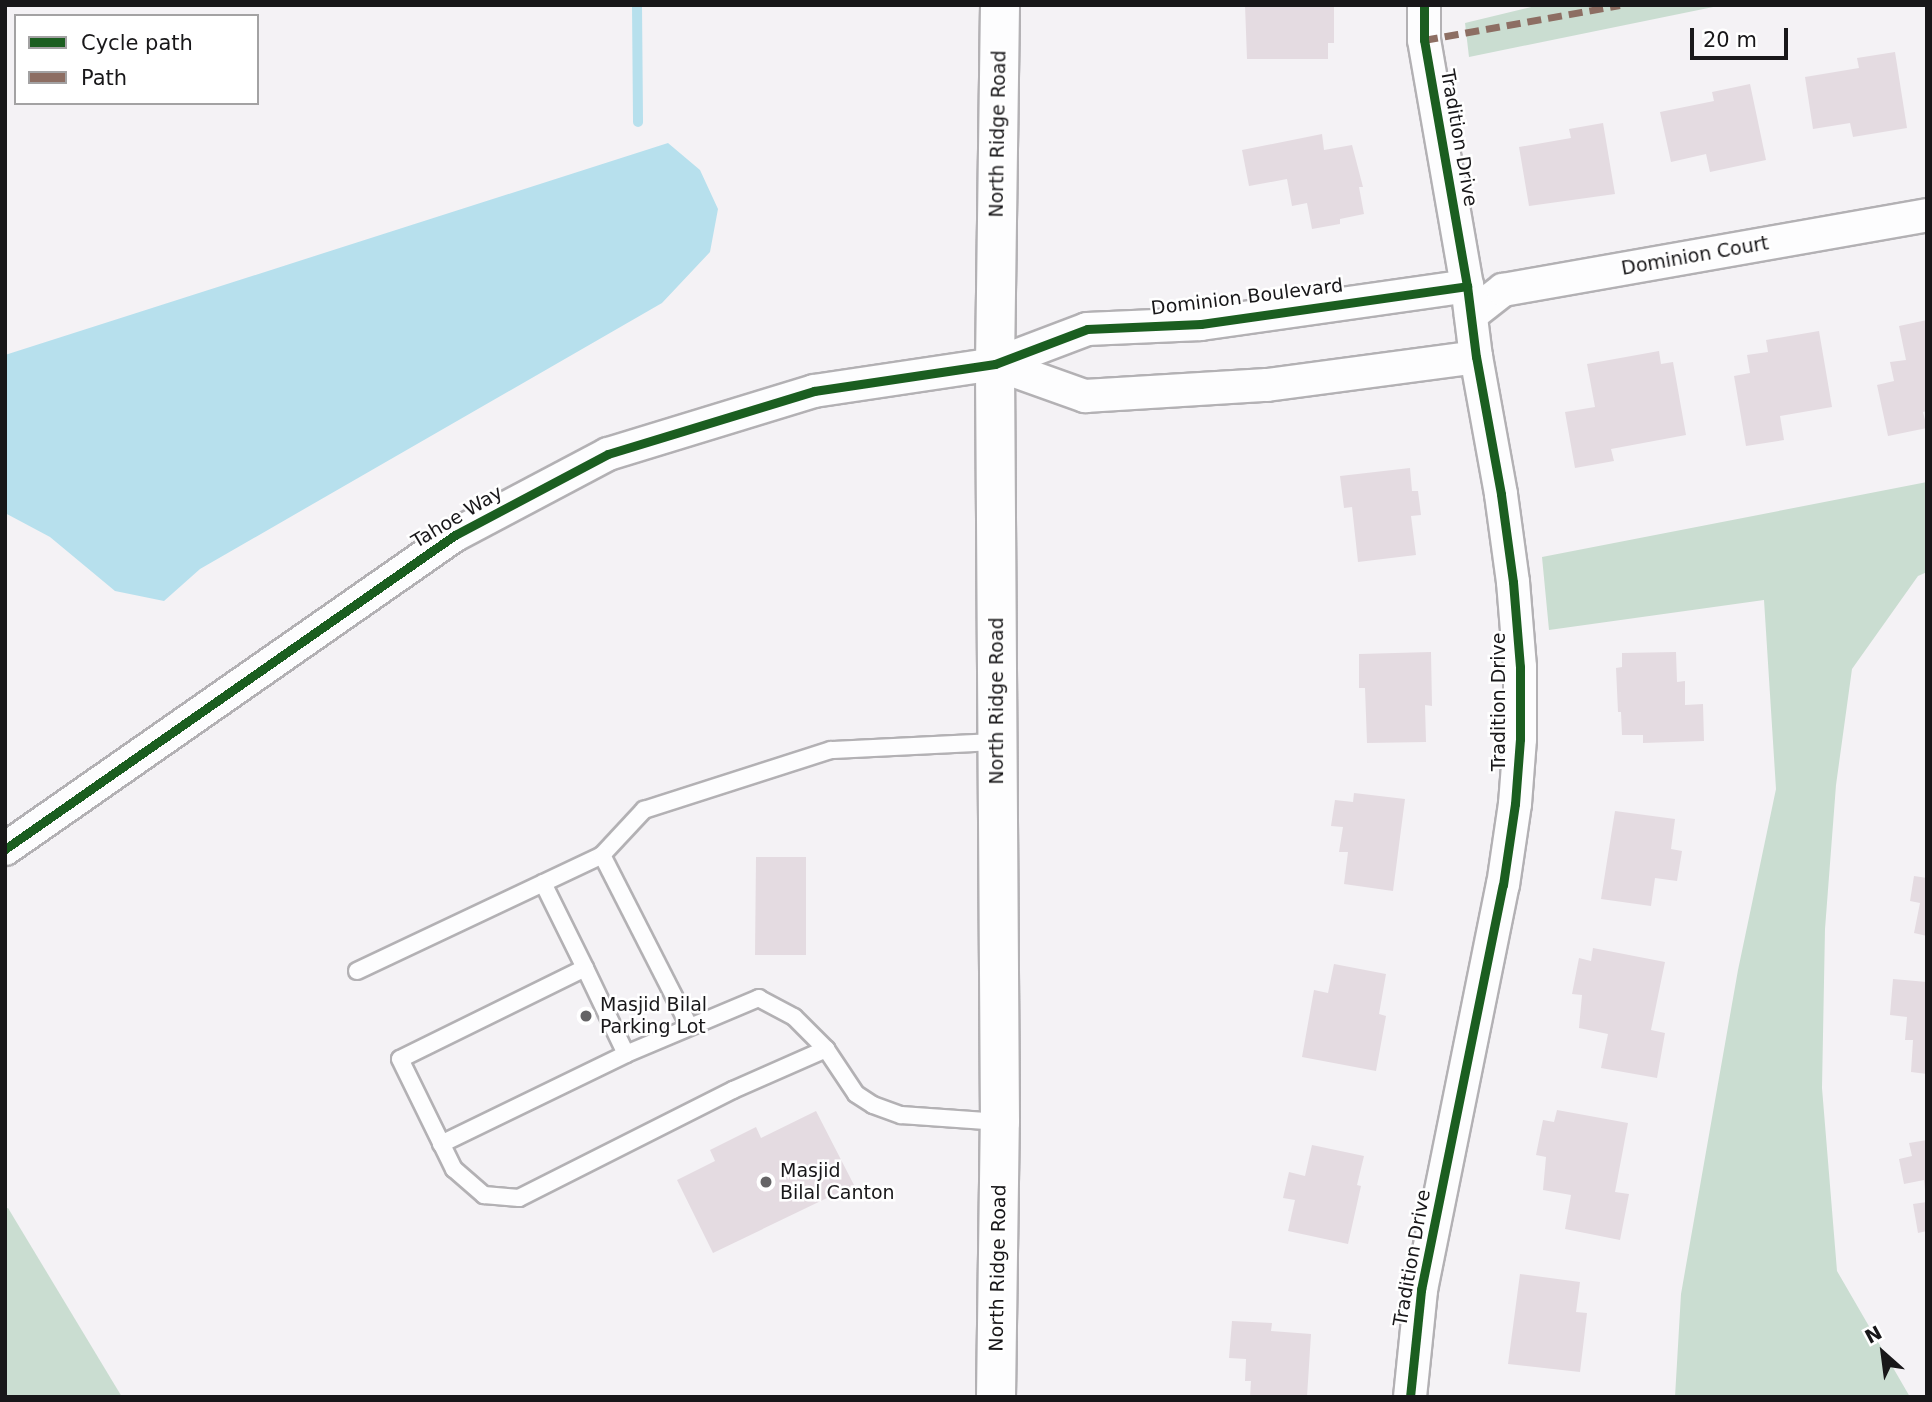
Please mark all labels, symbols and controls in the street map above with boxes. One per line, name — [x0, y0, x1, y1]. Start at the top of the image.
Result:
legend — [14, 14, 259, 105]
scale bar — [1694, 14, 1792, 58]
text: 20 m — [1703, 28, 1757, 52]
text: Cycle path — [81, 31, 193, 55]
street label: North Ridge Road — [985, 50, 1011, 218]
text: Path — [81, 66, 127, 90]
street label: Tradition Drive — [1436, 68, 1482, 208]
street label: Dominion Court — [1620, 232, 1770, 280]
street label: Dominion Boulevard — [1150, 274, 1344, 320]
street label: Tahoe Way — [407, 481, 507, 553]
street label: North Ridge Road — [986, 617, 1008, 785]
street label: Tradition Drive — [1488, 633, 1510, 771]
place label: Masjid Bilal Parking Lot — [600, 994, 707, 1038]
marker: Masjid Bilal Parking Lot — [578, 1008, 594, 1024]
place label: Masjid Bilal Canton — [780, 1160, 895, 1204]
marker: Masjid Bilal Canton — [758, 1174, 774, 1190]
street label: North Ridge Road — [985, 1184, 1011, 1352]
street label: Tradition Drive — [1389, 1188, 1435, 1328]
north arrow — [1848, 1318, 1918, 1388]
text: N — [1861, 1321, 1885, 1348]

